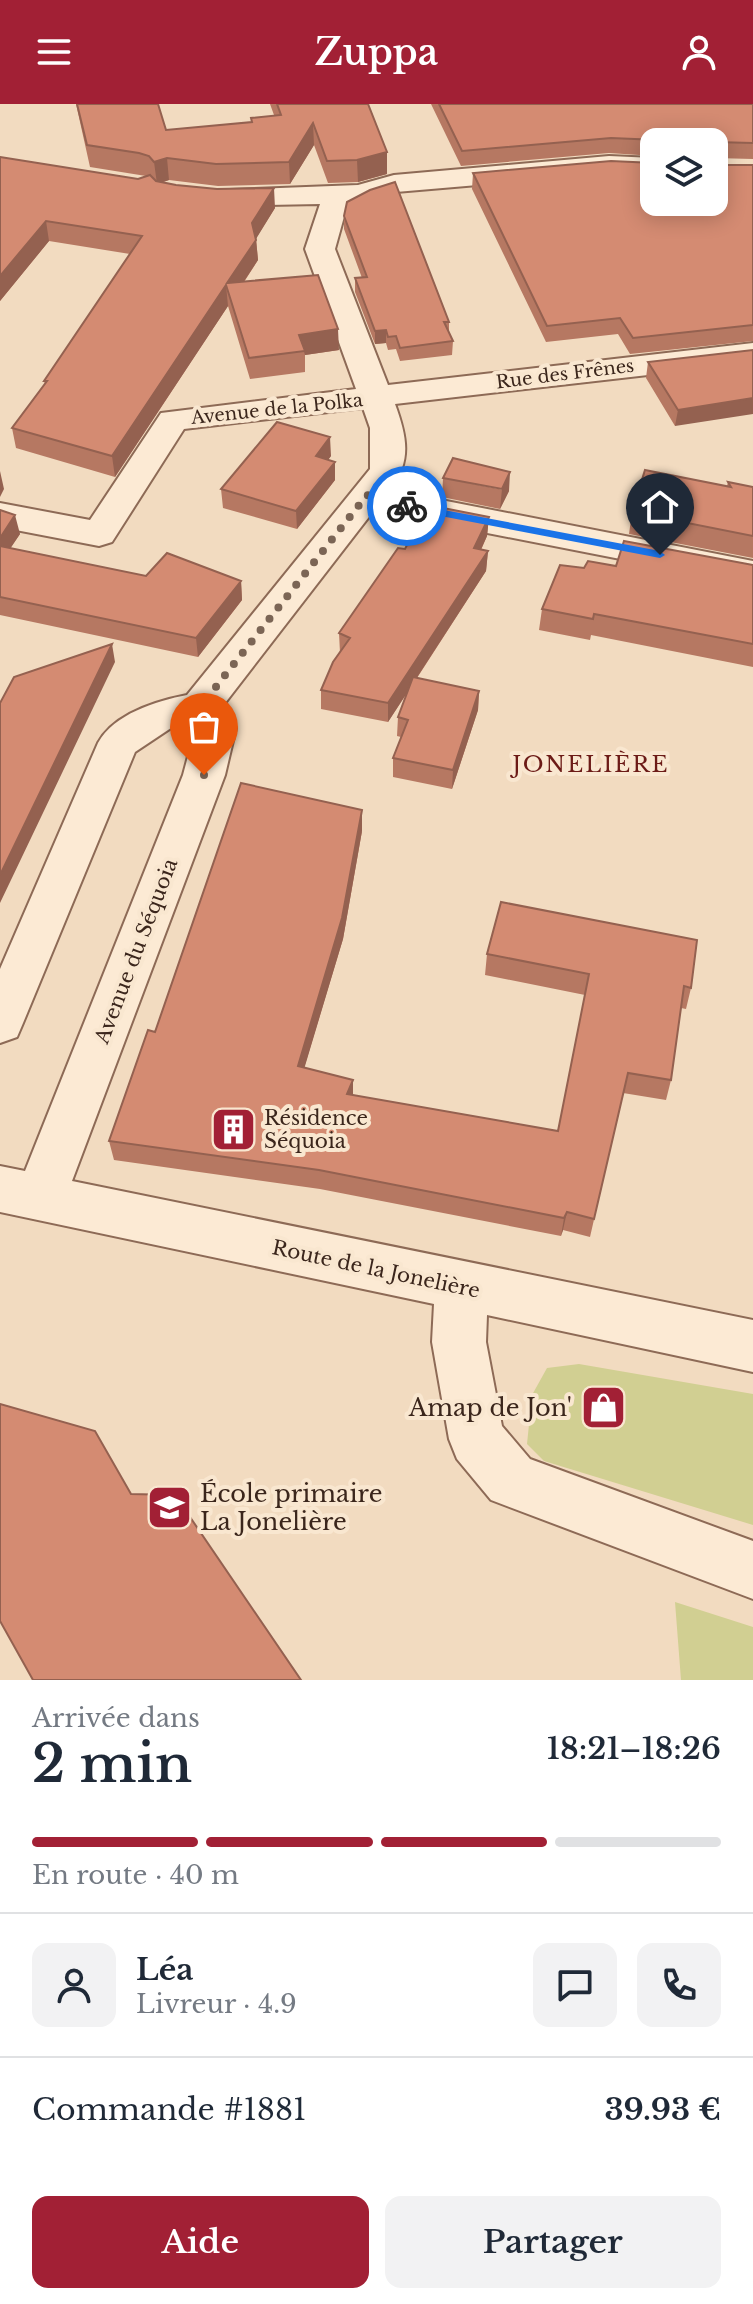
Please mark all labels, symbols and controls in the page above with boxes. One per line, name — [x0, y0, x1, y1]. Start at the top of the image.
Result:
icon: menu — [32, 30, 76, 74]
text: Zuppa — [315, 30, 438, 75]
icon: person — [677, 30, 721, 74]
map controls — [640, 128, 728, 216]
button: layers — [640, 128, 728, 216]
street label: Rue des Frênes — [495, 355, 635, 393]
street label: Avenue de la Polka — [189, 389, 364, 429]
courier — [367, 466, 447, 546]
pin — [626, 473, 694, 555]
icon: bike — [385, 484, 429, 528]
icon: home — [638, 485, 682, 529]
pin — [170, 693, 238, 775]
icon: bag — [182, 705, 226, 749]
district label: JONELIÈRE — [509, 750, 670, 778]
street label: Avenue du Séquoia — [89, 854, 183, 1048]
building icon: Résidence Séquoia — [209, 1106, 257, 1154]
place label: Résidence Séquoia — [264, 1106, 368, 1153]
street label: Route de la Jonelière — [270, 1235, 482, 1303]
shop icon: Amap de Jon' — [579, 1384, 627, 1432]
place label: Amap de Jon' — [408, 1393, 572, 1422]
place label: École primaire La Jonelière — [200, 1479, 383, 1536]
school or university icon: École primaire La Jonelière — [145, 1484, 193, 1532]
text: Arrivée dans — [32, 1702, 200, 1734]
text: 18:21–18:26 — [547, 1730, 721, 1767]
text: 2 min — [32, 1732, 192, 1796]
text: En route · 40 m — [32, 1859, 239, 1891]
button: person — [32, 1943, 116, 2027]
button: chat — [533, 1943, 617, 2027]
button: phone — [637, 1943, 721, 2027]
text: Léa — [136, 1951, 193, 1988]
text: Livreur · 4.9 — [136, 1988, 297, 2020]
text: Commande #1881 — [32, 2091, 307, 2128]
text: 39.93 € — [604, 2091, 721, 2128]
button: Aide — [32, 2196, 369, 2288]
button: Partager — [385, 2196, 721, 2288]

